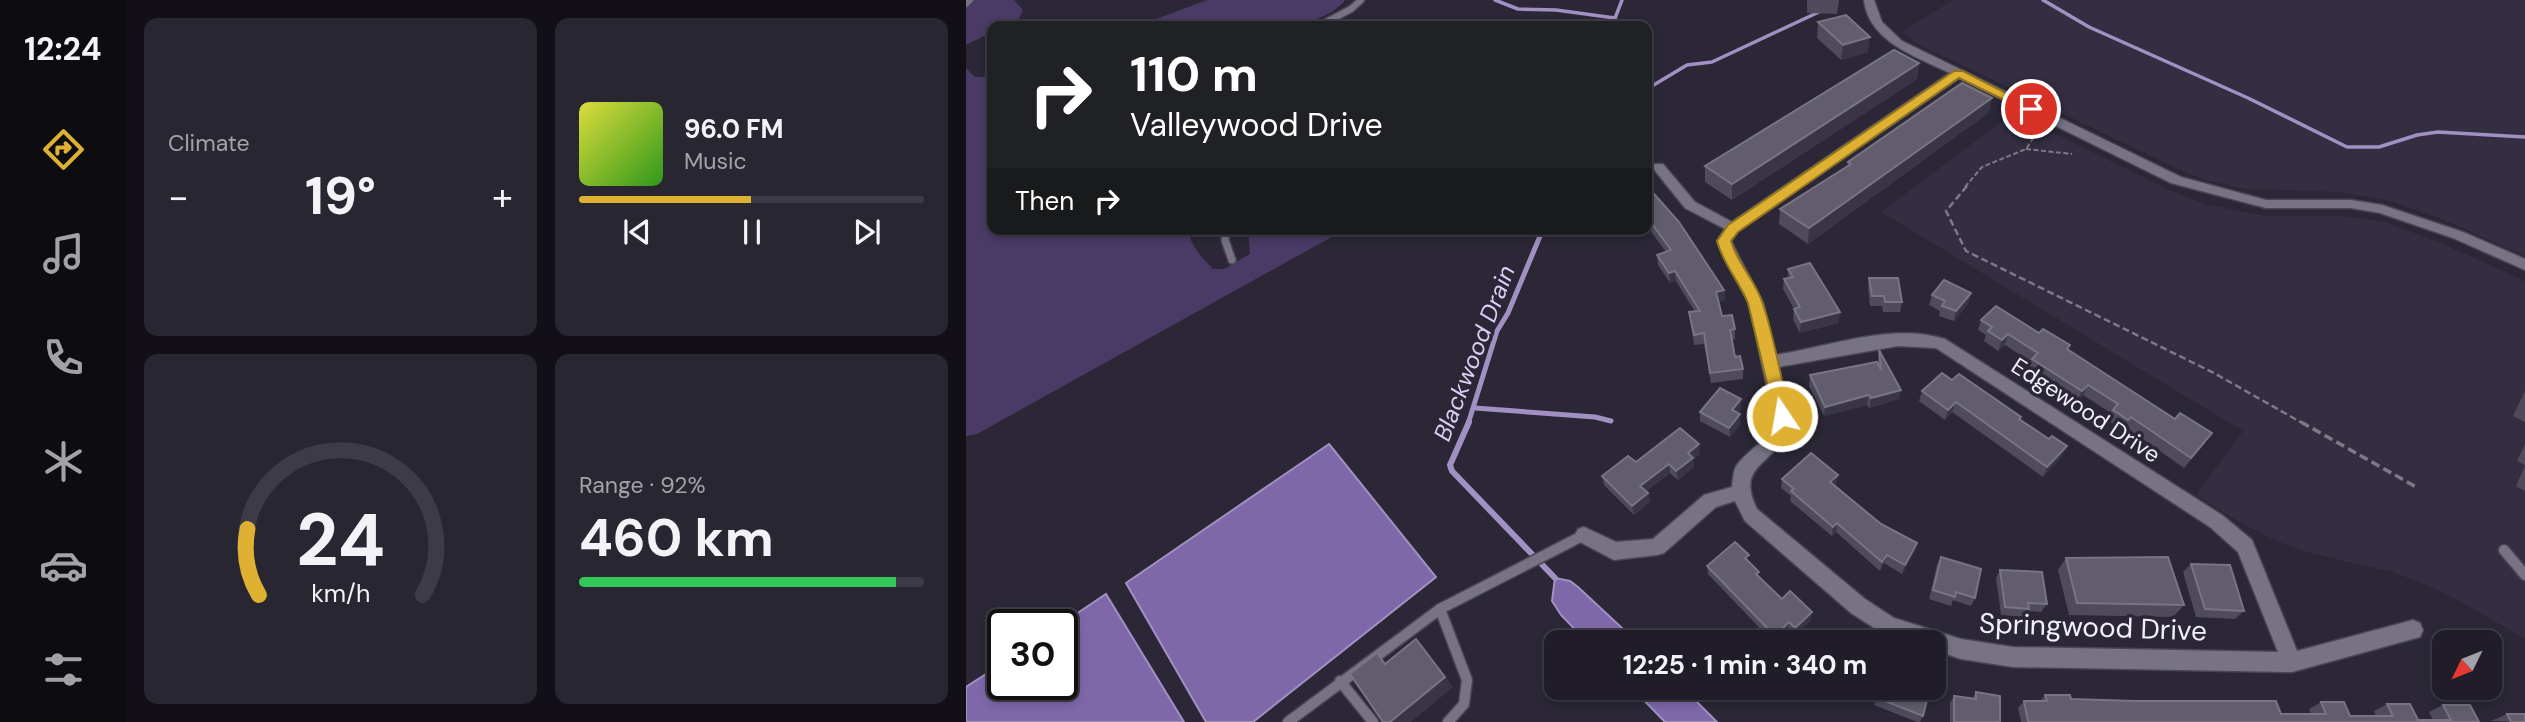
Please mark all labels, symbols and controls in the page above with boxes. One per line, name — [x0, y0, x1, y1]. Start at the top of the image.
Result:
text: 12:24 — [24, 28, 102, 70]
text: 110 m — [1130, 42, 1258, 106]
icon: right — [1015, 49, 1106, 140]
pin — [2001, 79, 2061, 139]
icon: arrive — [2012, 90, 2050, 128]
text: Valleywood Drive — [1130, 104, 1383, 146]
text: 96.0 FM — [684, 112, 784, 146]
icon: directions — [39, 125, 88, 174]
text: Climate — [168, 128, 250, 158]
text: Music — [684, 146, 747, 176]
text: 19° — [305, 162, 376, 230]
text: − — [168, 172, 189, 222]
text: + — [492, 172, 513, 222]
icon: right — [1088, 182, 1126, 220]
text: Then — [1015, 184, 1074, 218]
icon: previous — [618, 213, 656, 251]
icon: pause — [733, 213, 771, 251]
icon: next — [848, 213, 886, 251]
icon: music — [39, 229, 88, 278]
water label: Blackwood Drain — [1426, 261, 1522, 445]
icon: phone — [39, 333, 88, 382]
street label: Edgewood Drive — [2006, 351, 2166, 469]
position arrow — [1745, 379, 1819, 453]
icon: climate — [39, 437, 88, 486]
text: Range · 92% — [579, 470, 706, 500]
text: 24 — [296, 493, 385, 588]
text: 460 km — [579, 504, 774, 572]
icon: car — [39, 541, 88, 590]
text: km/h — [311, 577, 370, 610]
street label: Springwood Drive — [1978, 605, 2208, 649]
speed limit sign: 30 — [987, 609, 1078, 700]
north arrow — [2432, 630, 2502, 700]
map controls — [2432, 630, 2502, 700]
icon: filters — [39, 645, 88, 694]
text: 12:25 · 1 min · 340 m — [1623, 648, 1867, 682]

